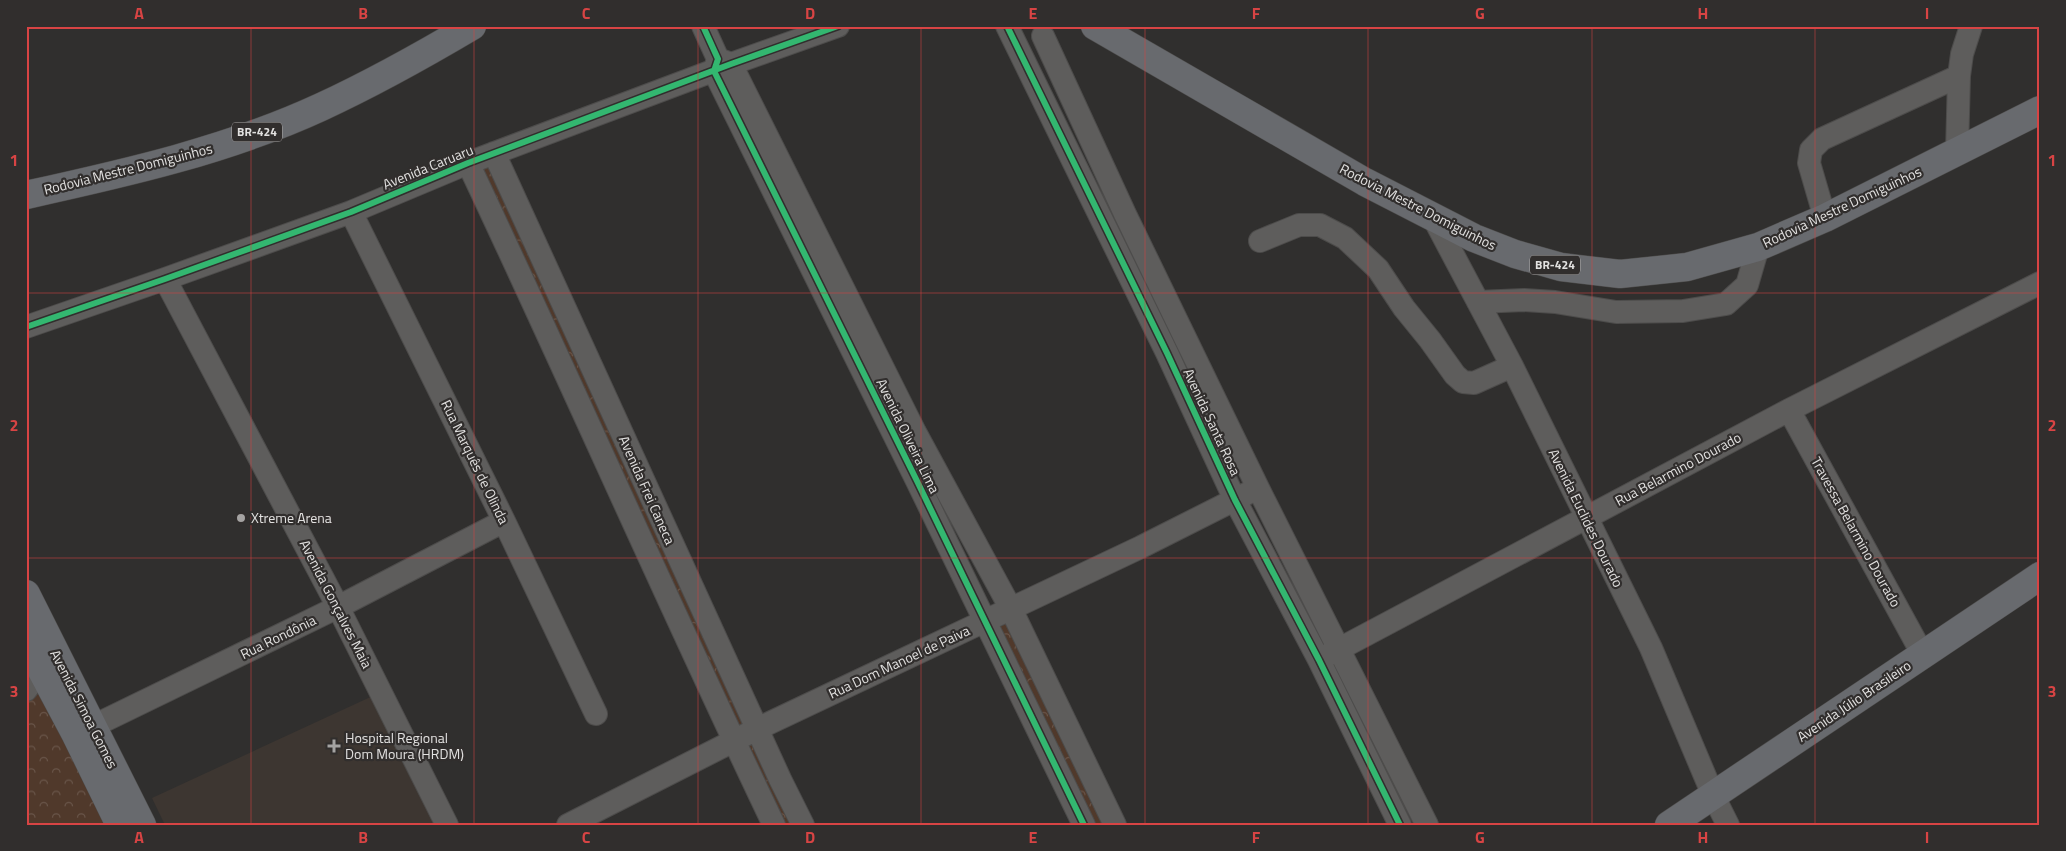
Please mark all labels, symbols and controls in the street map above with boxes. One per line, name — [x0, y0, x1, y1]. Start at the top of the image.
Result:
text: A — [134, 1, 144, 25]
text: B — [358, 1, 368, 25]
text: C — [582, 1, 591, 25]
text: D — [805, 1, 815, 25]
text: E — [1029, 1, 1038, 25]
text: F — [1252, 1, 1261, 25]
text: G — [1475, 1, 1485, 25]
text: H — [1698, 1, 1708, 25]
text: I — [1925, 1, 1929, 25]
road number: BR-424 — [232, 122, 282, 142]
street label: Rodovia Mestre Domiguinhos — [41, 137, 215, 200]
street label: Avenida Caruaru — [379, 139, 476, 194]
text: 1 — [10, 148, 18, 172]
text: 1 — [2048, 148, 2056, 172]
street label: Rodovia Mestre Domiguinhos — [1336, 158, 1500, 255]
street label: Rodovia Mestre Domiguinhos — [1759, 160, 1925, 253]
road number: BR-424 — [1530, 256, 1580, 274]
street label: Avenida Santa Rosa — [1178, 365, 1247, 479]
street label: Avenida Oliveira Lima — [871, 375, 945, 497]
street label: Rua Marquês de Olinda — [436, 396, 515, 528]
text: 2 — [10, 413, 18, 437]
text: 2 — [2048, 413, 2056, 437]
street label: Rua Belarmino Dourado — [1611, 426, 1745, 511]
street label: Avenida Frei Caneca — [614, 432, 681, 548]
street label: Avenida Euclides Dourado — [1544, 445, 1629, 591]
street label: Travessa Belarmino Dourado — [1806, 453, 1907, 611]
place label: Xtreme Arena — [251, 507, 332, 528]
marker: Xtreme Arena — [235, 512, 247, 524]
street label: Avenida Gonçalves Maia — [295, 536, 378, 672]
street label: Rua Rondônia — [236, 609, 319, 664]
street label: Rua Dom Manoel de Paiva — [825, 620, 973, 704]
street label: Avenida Simoa Gomes — [45, 646, 124, 772]
street label: Avenida Júlio Brasileiro — [1792, 655, 1915, 747]
text: 3 — [10, 679, 18, 703]
text: 3 — [2048, 679, 2056, 703]
place label: Hospital Regional Dom Moura (HRDM) — [345, 727, 464, 764]
marker: Hospital Regional Dom Moura (HRDM) — [327, 739, 341, 753]
text: A — [134, 825, 144, 849]
text: B — [358, 825, 368, 849]
text: C — [582, 825, 591, 849]
text: D — [805, 825, 815, 849]
text: E — [1029, 825, 1038, 849]
text: F — [1252, 825, 1261, 849]
text: G — [1475, 825, 1485, 849]
text: H — [1698, 825, 1708, 849]
text: I — [1925, 825, 1929, 849]

